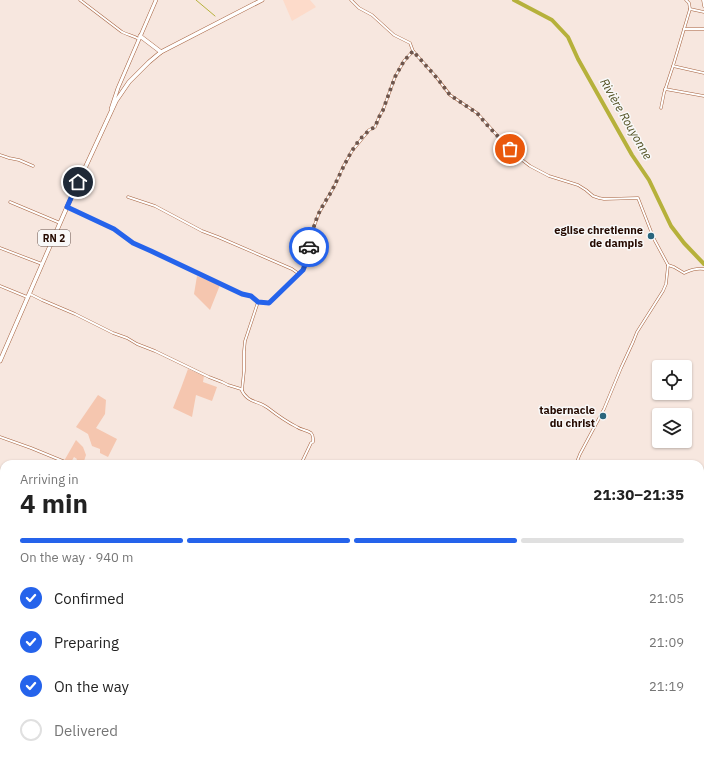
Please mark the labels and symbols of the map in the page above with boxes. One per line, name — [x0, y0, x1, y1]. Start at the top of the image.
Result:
water label: Rivière Rouyonne — [597, 75, 656, 162]
pin — [493, 132, 527, 166]
pin — [61, 165, 95, 199]
place label: eglise chretienne de dampis — [554, 223, 643, 250]
courier — [289, 227, 329, 267]
road number: RN 2 — [38, 230, 70, 246]
marker: eglise chretienne de dampis — [646, 231, 656, 241]
place label: tabernacle du christ — [539, 403, 595, 430]
marker: tabernacle du christ — [598, 411, 608, 421]

